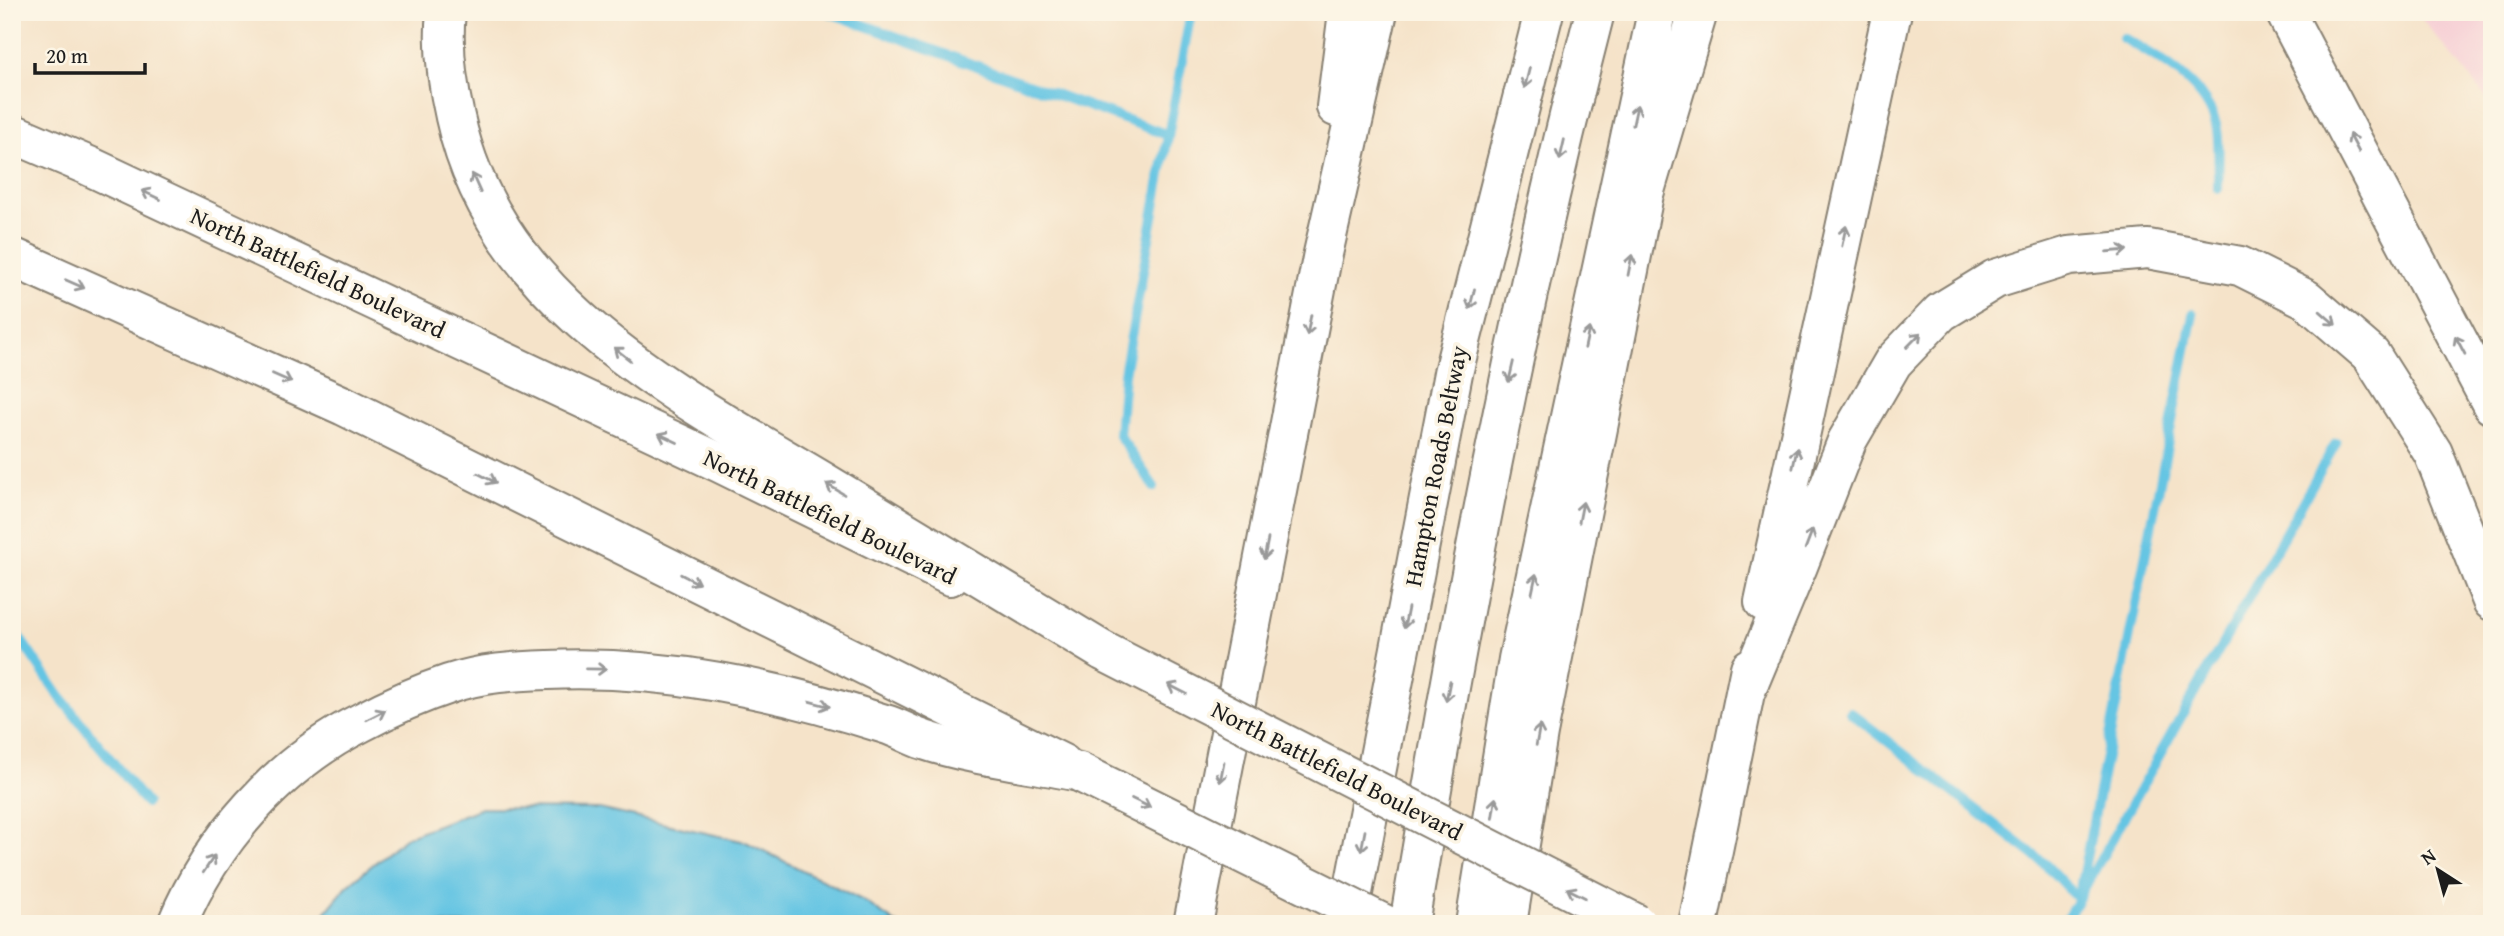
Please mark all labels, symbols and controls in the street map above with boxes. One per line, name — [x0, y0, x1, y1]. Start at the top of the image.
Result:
scale bar — [35, 32, 145, 76]
text: 20 m — [46, 40, 88, 71]
one-way arrow — [1520, 67, 1533, 89]
one-way arrow — [1628, 104, 1642, 127]
one-way arrow — [2347, 134, 2361, 154]
one-way arrow — [1554, 138, 1568, 161]
one-way arrow — [469, 173, 482, 194]
one-way arrow — [141, 188, 162, 201]
street label: North Battlefield Boulevard — [185, 198, 452, 347]
one-way arrow — [1837, 225, 1851, 248]
one-way arrow — [2105, 244, 2127, 257]
one-way arrow — [1624, 254, 1637, 277]
one-way arrow — [64, 278, 85, 292]
one-way arrow — [1465, 287, 1478, 310]
one-way arrow — [2318, 310, 2336, 326]
one-way arrow — [1302, 314, 1315, 336]
one-way arrow — [1581, 327, 1594, 350]
one-way arrow — [1906, 332, 1923, 349]
one-way arrow — [2453, 335, 2466, 356]
street label: Hampton Roads Beltway — [1395, 343, 1476, 589]
one-way arrow — [614, 346, 632, 361]
one-way arrow — [1504, 360, 1517, 383]
one-way arrow — [271, 372, 292, 385]
one-way arrow — [657, 431, 679, 444]
street label: North Battlefield Boulevard — [698, 440, 963, 593]
one-way arrow — [1789, 447, 1803, 470]
one-way arrow — [476, 471, 497, 485]
one-way arrow — [825, 482, 845, 496]
one-way arrow — [1575, 501, 1589, 524]
one-way arrow — [1803, 529, 1816, 551]
one-way arrow — [1258, 537, 1272, 560]
one-way arrow — [679, 573, 700, 587]
one-way arrow — [1528, 573, 1542, 596]
one-way arrow — [1398, 606, 1412, 629]
one-way arrow — [584, 662, 607, 676]
one-way arrow — [1440, 679, 1454, 702]
one-way arrow — [1167, 681, 1188, 695]
street label: North Battlefield Boulevard — [1206, 692, 1469, 849]
one-way arrow — [809, 699, 831, 712]
one-way arrow — [365, 707, 386, 721]
one-way arrow — [1531, 724, 1545, 747]
one-way arrow — [1215, 760, 1229, 783]
one-way arrow — [1130, 796, 1151, 810]
one-way arrow — [1488, 797, 1501, 820]
one-way arrow — [1355, 829, 1369, 852]
north arrow — [2402, 834, 2472, 904]
text: N — [2415, 841, 2442, 871]
one-way arrow — [202, 855, 216, 874]
one-way arrow — [1566, 885, 1587, 899]

